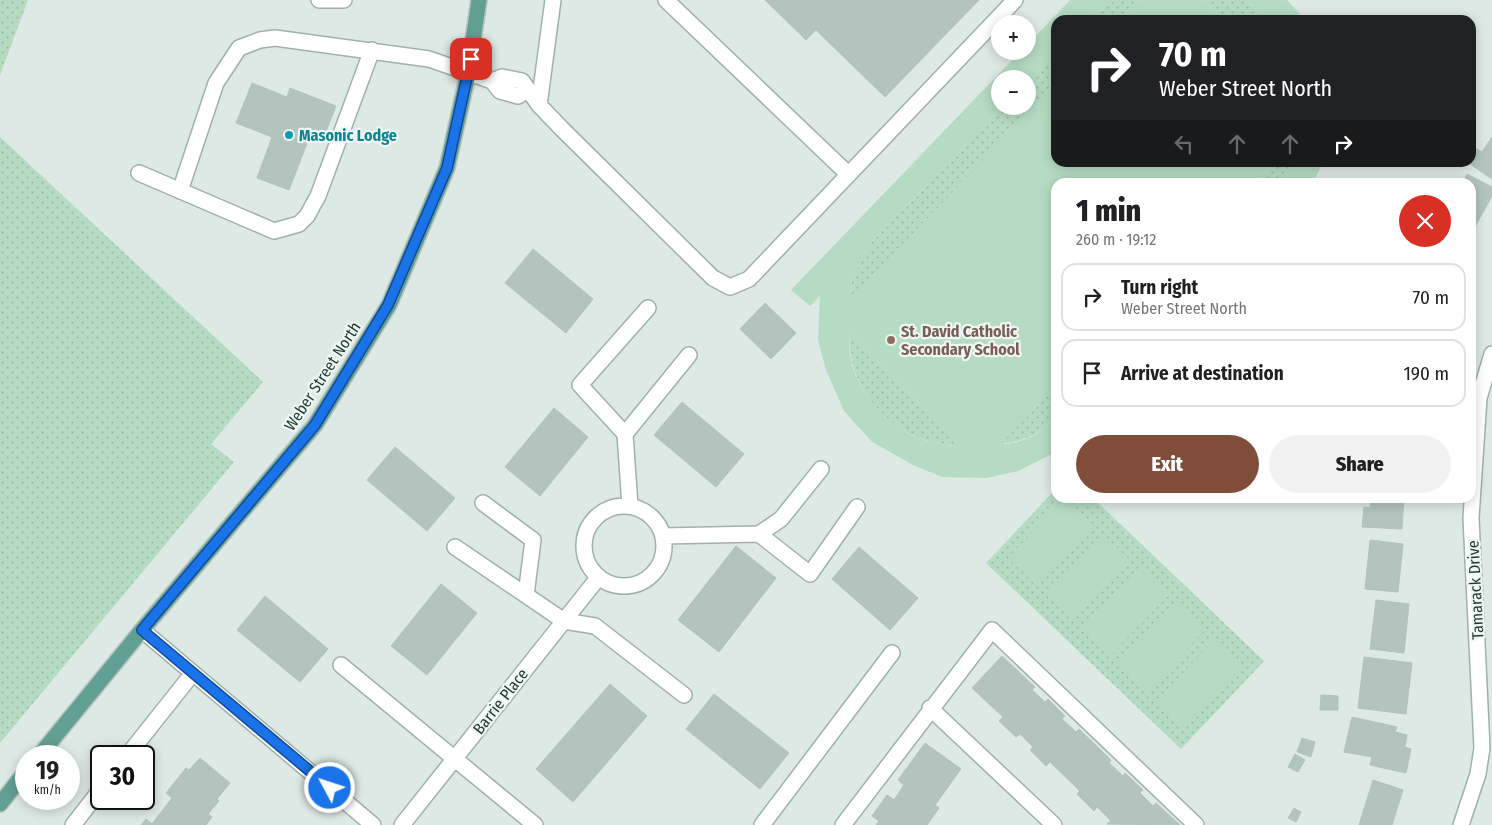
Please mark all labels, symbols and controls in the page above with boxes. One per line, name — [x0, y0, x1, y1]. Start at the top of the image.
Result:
map controls — [991, 15, 1036, 115]
button: + — [991, 15, 1036, 60]
text: 70 m — [1159, 33, 1227, 75]
icon: right — [1076, 35, 1141, 100]
pin — [450, 38, 492, 80]
icon: arrive — [457, 45, 485, 73]
button: − — [991, 70, 1036, 115]
text: Weber Street North — [1159, 75, 1332, 102]
place label: Masonic Lodge — [299, 126, 397, 145]
marker: Masonic Lodge — [283, 129, 295, 141]
icon: left — [1170, 130, 1198, 158]
icon: ahead — [1223, 130, 1251, 158]
icon: ahead — [1276, 130, 1304, 158]
icon: right — [1329, 130, 1357, 158]
text: 1 min — [1076, 193, 1141, 229]
button: close — [1399, 195, 1451, 247]
text: 260 m · 19:12 — [1076, 230, 1156, 249]
text: Turn right — [1121, 276, 1198, 299]
icon: right — [1078, 283, 1106, 311]
text: 70 m — [1413, 286, 1449, 309]
text: Weber Street North — [1121, 299, 1247, 318]
street label: Weber Street North — [280, 318, 365, 434]
place label: St. David Catholic Secondary School — [901, 322, 1020, 359]
marker: St. David Catholic Secondary School — [885, 334, 897, 346]
icon: arrive — [1078, 359, 1106, 387]
text: Arrive at destination — [1121, 362, 1284, 385]
text: 190 m — [1403, 362, 1449, 385]
button: Exit — [1076, 435, 1259, 493]
button: Share — [1269, 435, 1451, 493]
street label: Tamarack Drive — [1463, 540, 1488, 640]
street label: Barrie Place — [469, 665, 532, 738]
speed limit sign: 30 — [90, 745, 155, 810]
text: 19 — [36, 756, 59, 786]
position arrow — [303, 761, 355, 813]
text: km/h — [34, 783, 61, 797]

